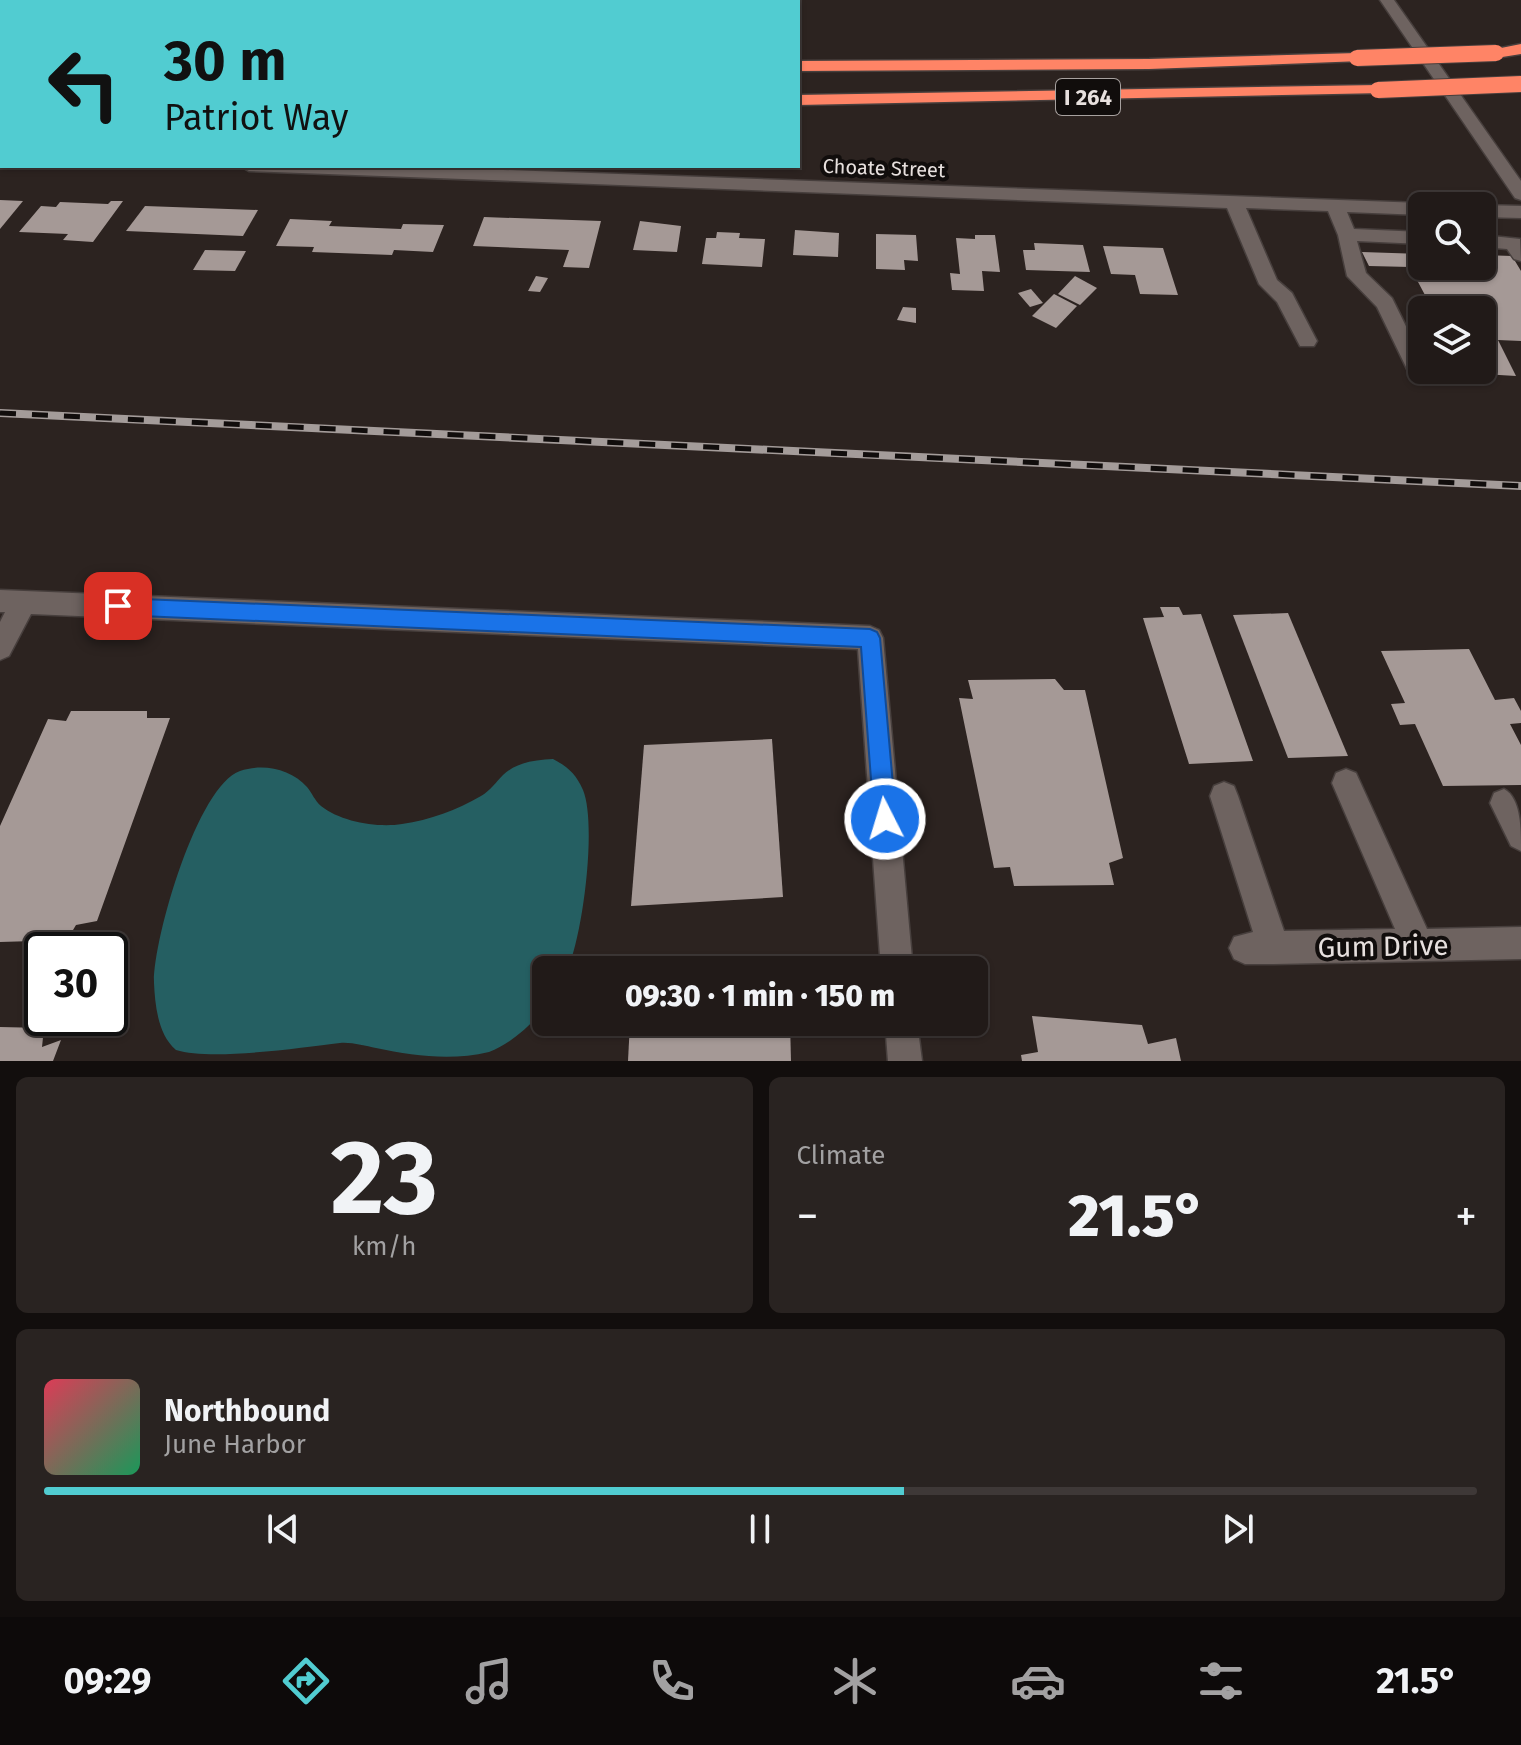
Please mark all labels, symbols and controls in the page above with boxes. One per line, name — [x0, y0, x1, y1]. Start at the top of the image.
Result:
text: 30 m — [164, 28, 286, 95]
icon: left — [32, 32, 136, 136]
road number: I 264 — [1056, 79, 1120, 115]
text: Patriot Way — [164, 96, 349, 140]
street label: Choate Street — [822, 154, 946, 182]
map controls — [1408, 192, 1496, 384]
button: search — [1408, 192, 1496, 280]
button: layers — [1408, 296, 1496, 384]
pin — [84, 572, 152, 640]
icon: arrive — [96, 584, 140, 628]
position arrow — [843, 777, 927, 861]
street label: Gum Drive — [1317, 929, 1449, 964]
speed limit sign: 30 — [24, 932, 128, 1036]
text: 09:30 · 1 min · 150 m — [625, 978, 895, 1014]
text: 23 — [331, 1116, 438, 1241]
text: Climate — [797, 1140, 885, 1171]
text: 21.5° — [1068, 1180, 1205, 1252]
text: − — [797, 1190, 819, 1243]
text: + — [1455, 1190, 1477, 1243]
text: km/h — [352, 1231, 416, 1262]
text: Northbound — [164, 1393, 330, 1429]
text: June Harbor — [164, 1429, 306, 1460]
icon: previous — [261, 1507, 305, 1551]
icon: pause — [738, 1507, 782, 1551]
icon: next — [1216, 1507, 1260, 1551]
icon: directions — [278, 1653, 334, 1709]
icon: music — [461, 1653, 517, 1709]
icon: phone — [644, 1653, 700, 1709]
icon: climate — [827, 1653, 883, 1709]
icon: car — [1010, 1653, 1066, 1709]
icon: filters — [1193, 1653, 1249, 1709]
text: 09:29 — [63, 1659, 151, 1703]
text: 21.5° — [1376, 1659, 1457, 1703]

